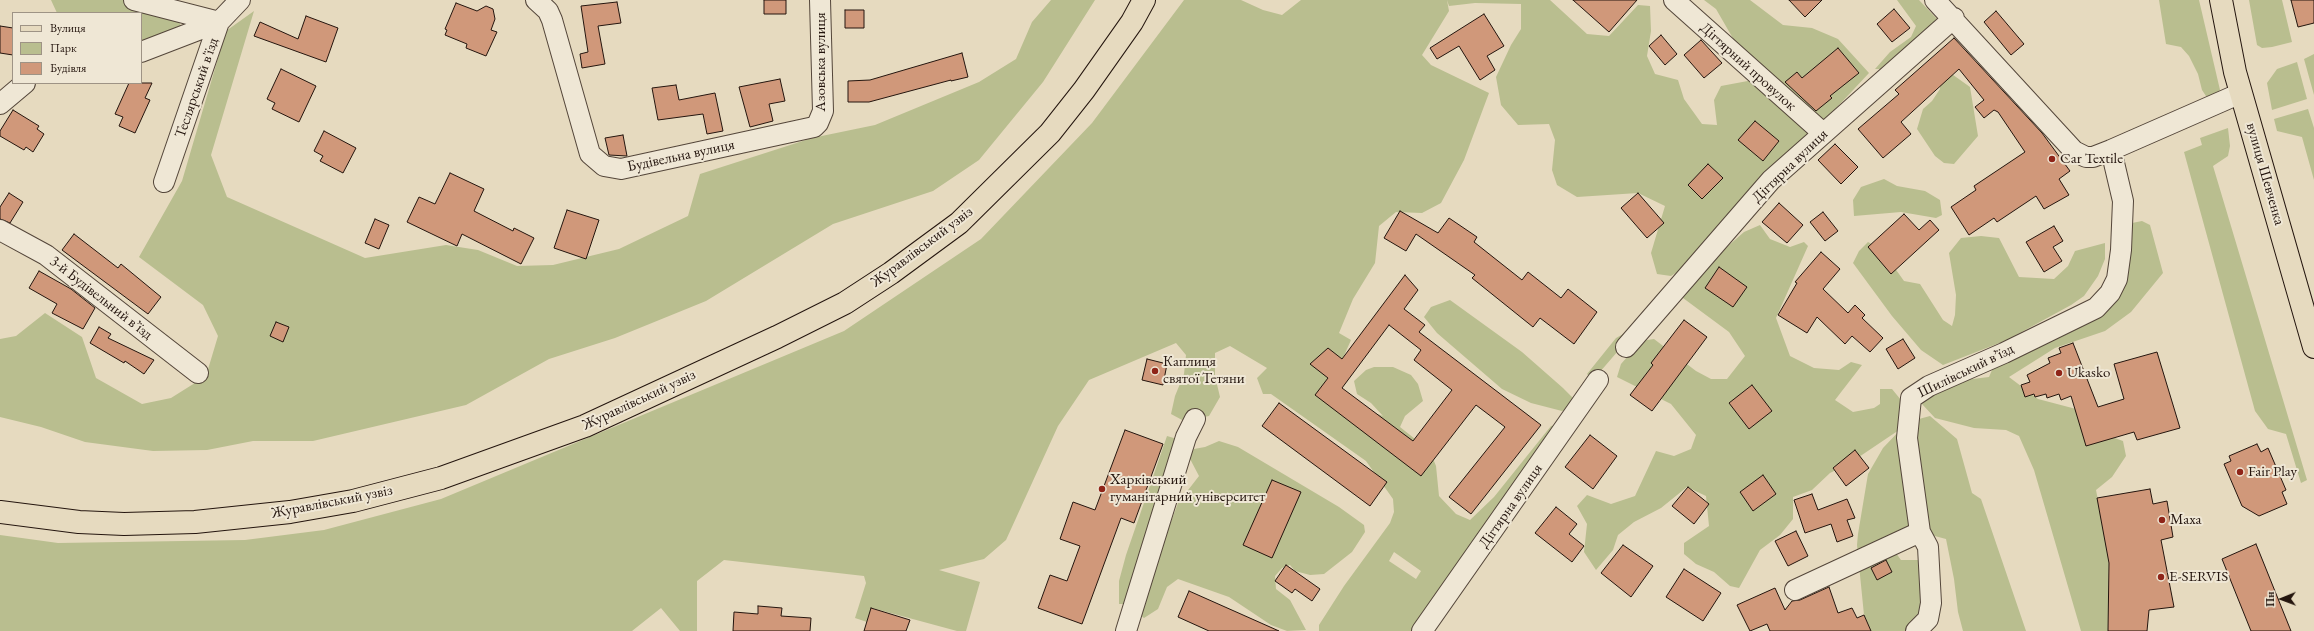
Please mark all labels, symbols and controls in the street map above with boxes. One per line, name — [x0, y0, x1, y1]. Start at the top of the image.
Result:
legend — [12, 12, 142, 84]
street label: Азовська вулиця — [812, 12, 830, 112]
street label: Дігтярний провулок — [1696, 19, 1800, 115]
text: Вулиця — [50, 20, 86, 36]
street label: Теслярський в'їзд — [171, 36, 223, 140]
text: Парк — [50, 40, 77, 56]
text: Будівля — [50, 60, 86, 76]
street label: вулиця Шевченка — [2242, 121, 2288, 227]
street label: Дігтярна вулиця — [1748, 125, 1832, 207]
street label: Будівельна вулиця — [626, 136, 736, 176]
place label: Car Textile — [2060, 150, 2123, 168]
marker: Car Textile — [2047, 154, 2057, 164]
street label: Журавлівський узвіз — [867, 203, 977, 291]
street label: 3-й Будівельний в’їзд — [46, 252, 156, 344]
street label: Шилівський в’їзд — [1915, 340, 2017, 402]
place label: Каплиця святої Тетяни — [1163, 353, 1245, 388]
place label: Ukasko — [2067, 364, 2110, 382]
street label: Журавлівський узвіз — [579, 366, 699, 434]
marker: Каплиця святої Тетяни — [1150, 366, 1160, 376]
marker: Ukasko — [2054, 368, 2064, 378]
street label: Дігтярна вулиця — [1475, 460, 1547, 552]
place label: Fair Play — [2248, 463, 2297, 481]
marker: Fair Play — [2235, 467, 2245, 477]
place label: Харківський гуманітарний університет — [1110, 471, 1265, 506]
street label: Журавлівський узвіз — [270, 481, 394, 523]
marker: Харківський гуманітарний університет — [1097, 484, 1107, 494]
place label: Маха — [2170, 511, 2201, 529]
marker: Маха — [2157, 515, 2167, 525]
place label: E-SERVIS — [2169, 568, 2228, 586]
marker: E-SERVIS — [2156, 572, 2166, 582]
north arrow — [2262, 579, 2302, 619]
text: Пн — [2263, 592, 2277, 607]

